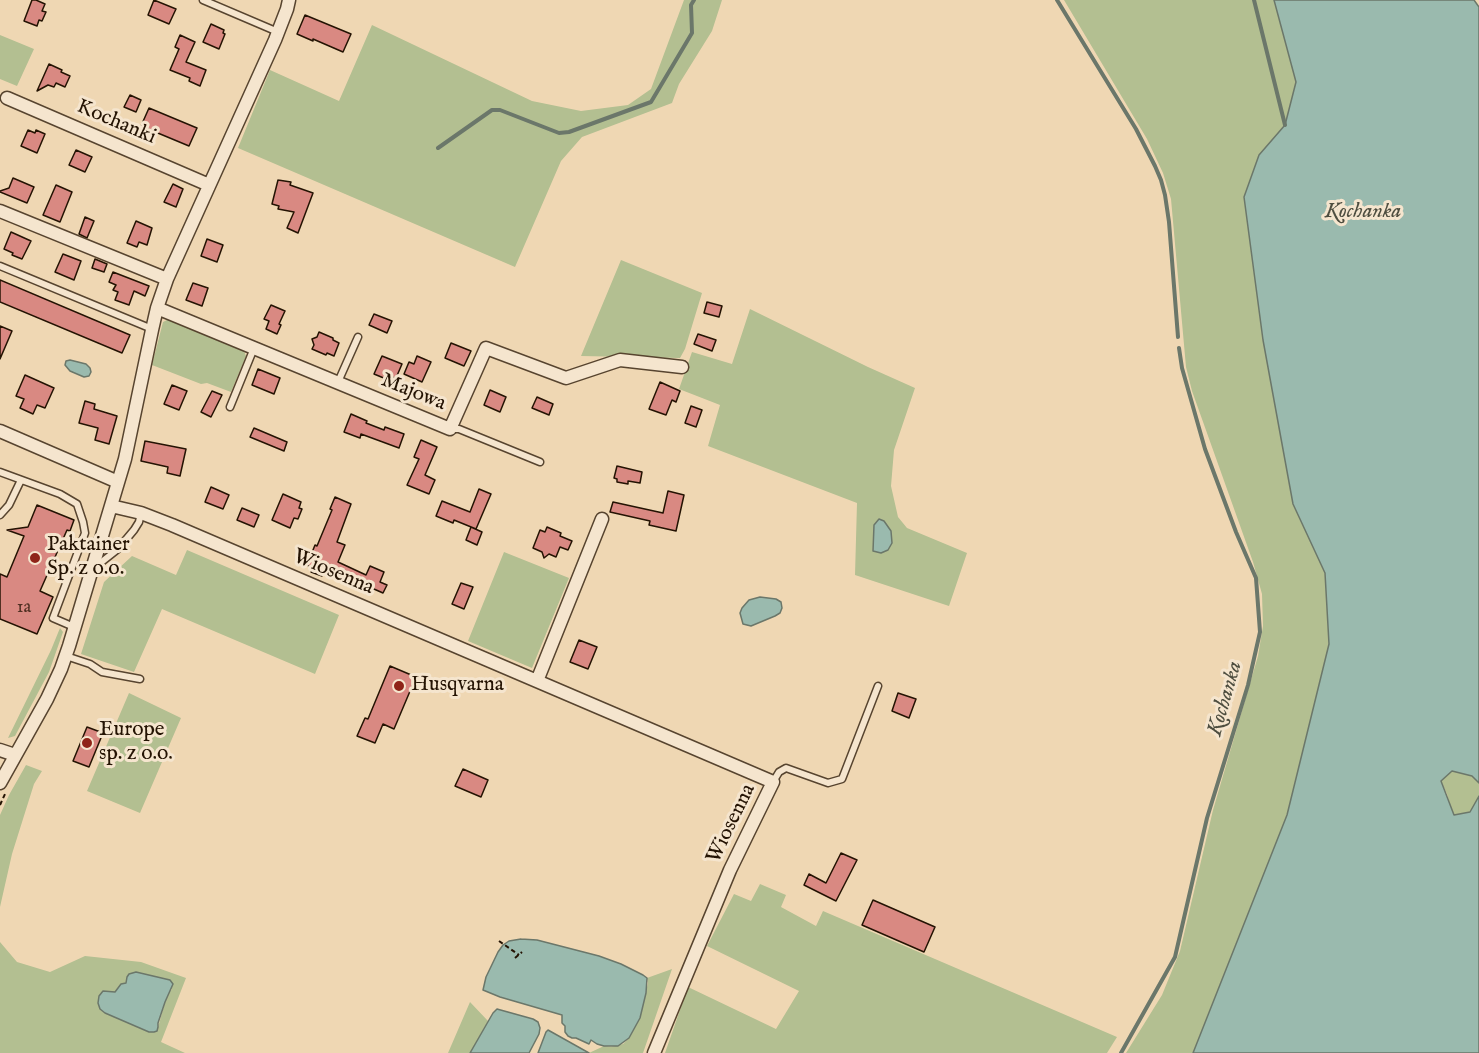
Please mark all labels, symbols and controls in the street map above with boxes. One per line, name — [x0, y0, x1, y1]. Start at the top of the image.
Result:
street label: Kochanki — [73, 95, 159, 151]
water label: Kochanka — [1325, 199, 1401, 225]
street label: Majowa — [377, 369, 449, 417]
place label: Paktainer Sp. z o.o. — [47, 533, 130, 583]
street label: Wiosenna — [289, 545, 377, 601]
marker: Paktainer Sp. z o.o. — [28, 551, 42, 565]
house number: 1a — [17, 597, 31, 619]
water label: Kochanka — [1203, 659, 1249, 739]
place label: Husqvarna — [411, 673, 504, 699]
marker: Husqvarna — [392, 679, 406, 693]
place label: Europe sp. z o.o. — [99, 718, 173, 768]
marker: Europe sp. z o.o. — [80, 736, 94, 750]
street label: Wiosenna — [702, 780, 762, 868]

